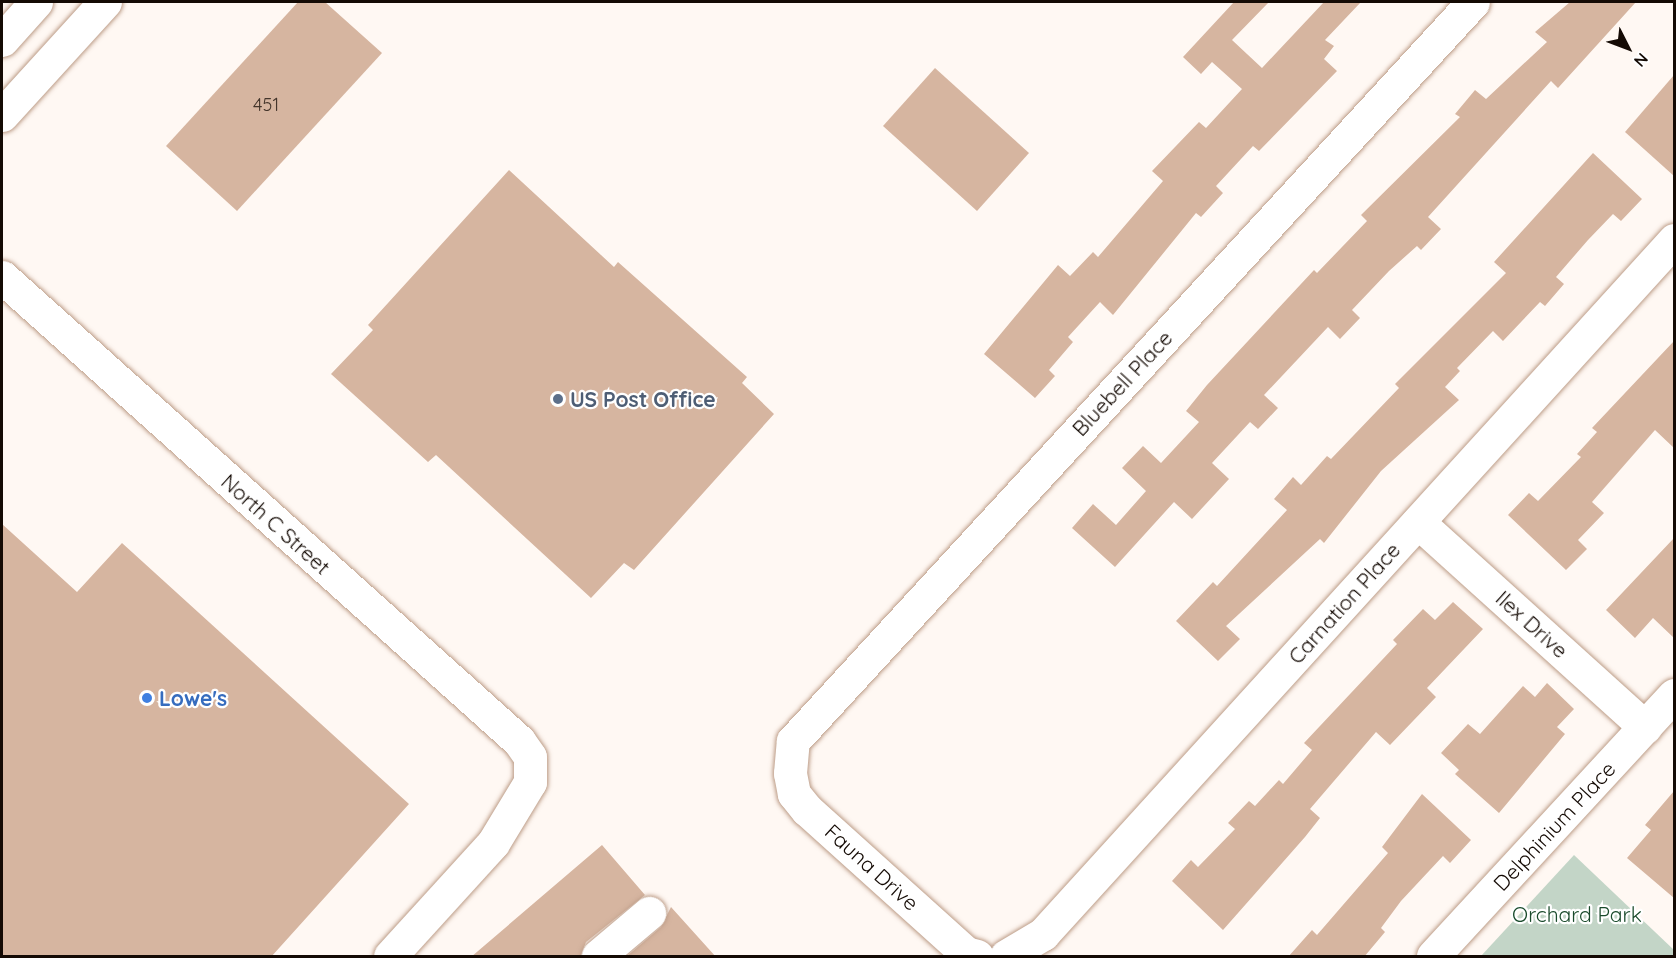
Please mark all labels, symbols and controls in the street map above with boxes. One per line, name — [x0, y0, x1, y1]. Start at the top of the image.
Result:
north arrow — [1598, 18, 1658, 78]
text: N — [1630, 49, 1653, 71]
house number: 451 — [253, 94, 279, 116]
street label: Bluebell Place — [1067, 325, 1177, 441]
place label: US Post Office — [570, 386, 716, 412]
marker: US Post Office — [551, 392, 565, 406]
street label: North C Street — [216, 469, 336, 579]
street label: Carnation Place — [1283, 537, 1405, 669]
street label: Ilex Drive — [1491, 585, 1573, 663]
place label: Lowe's — [159, 685, 227, 711]
marker: Lowe's — [140, 691, 154, 705]
street label: Delphinium Place — [1488, 756, 1620, 896]
street label: Fauna Drive — [820, 818, 924, 916]
park label: Orchard Park — [1512, 901, 1642, 927]

